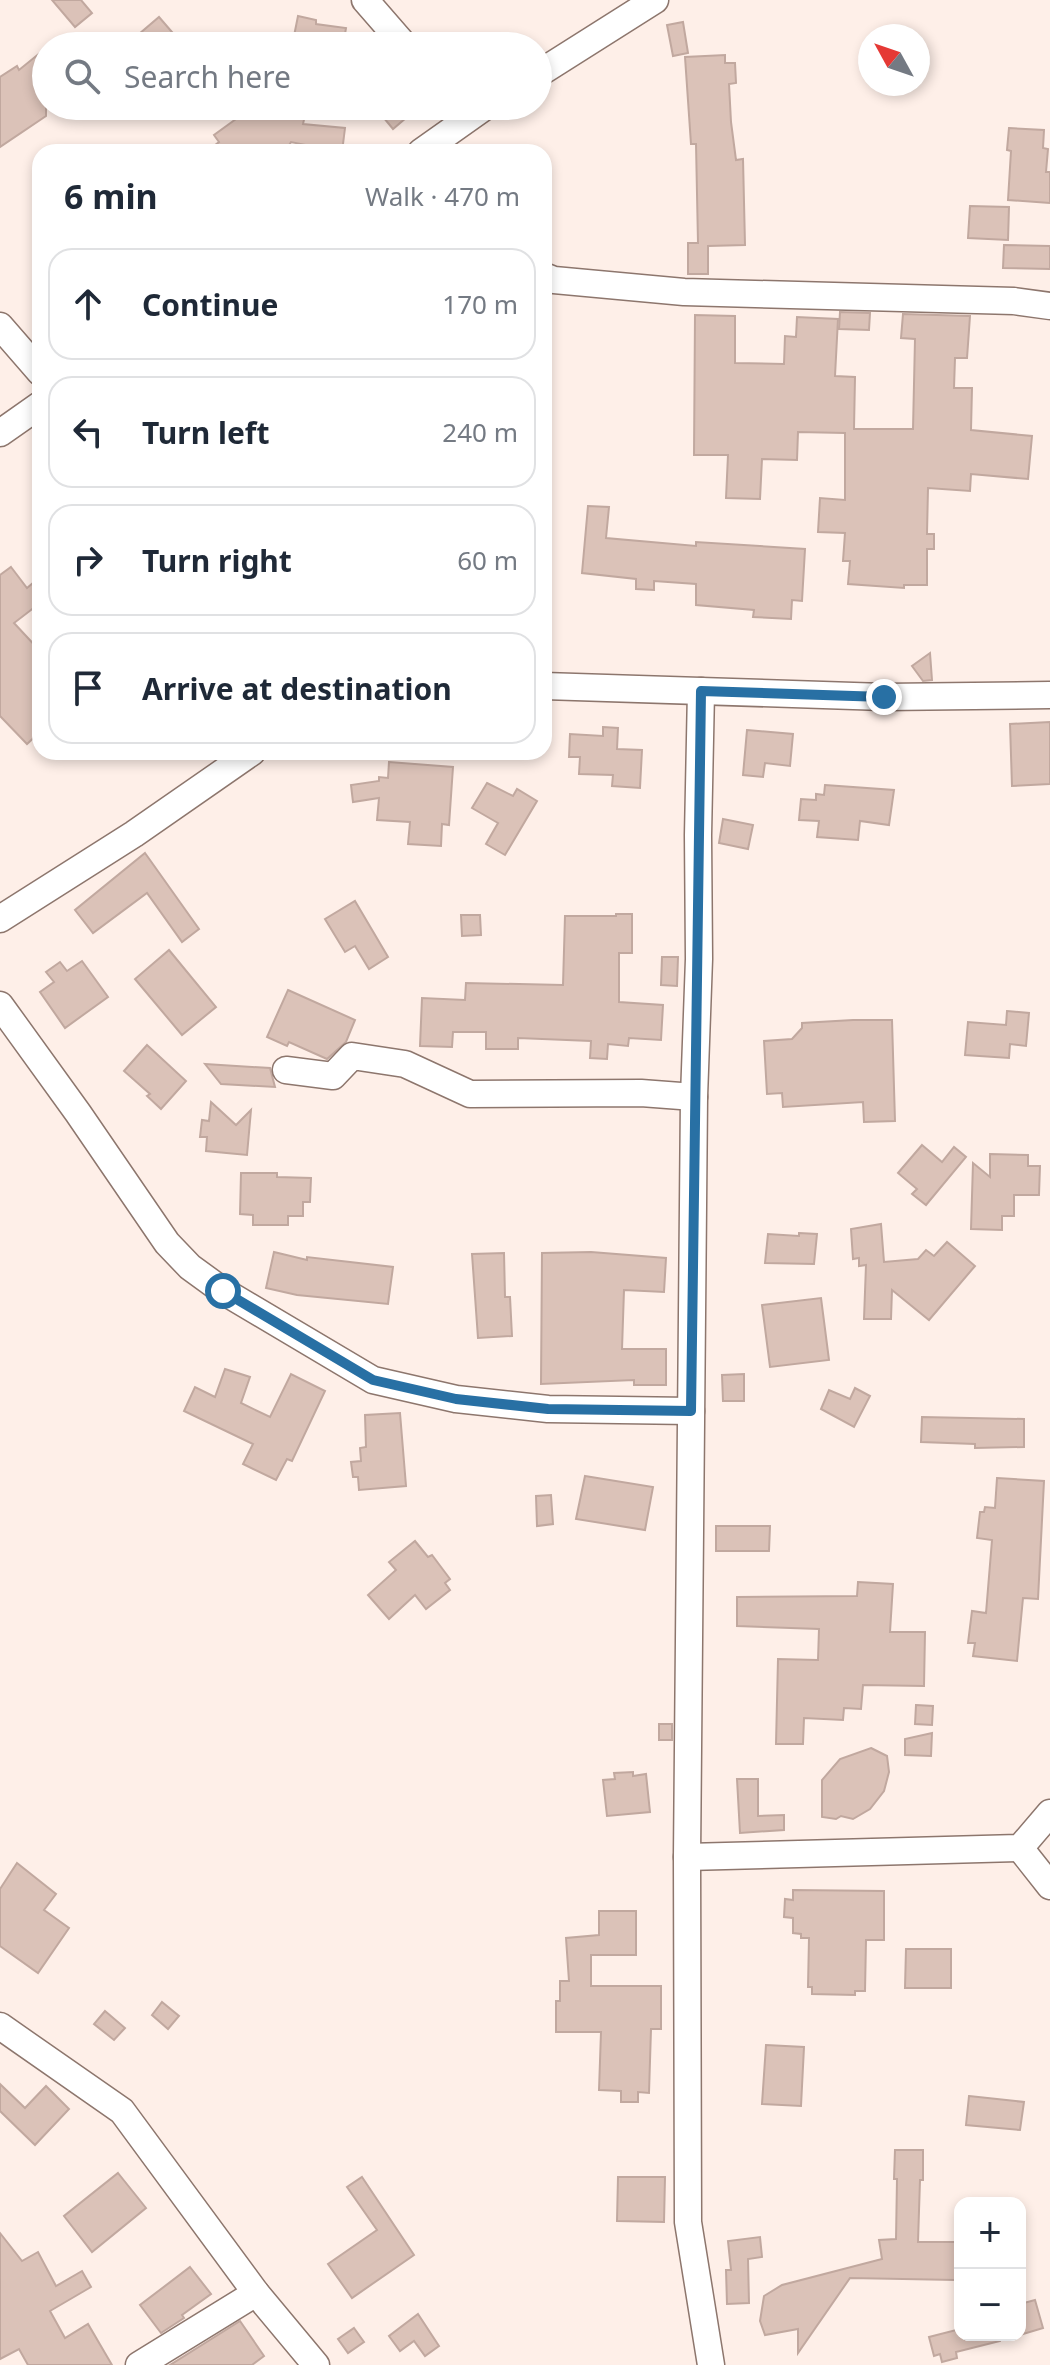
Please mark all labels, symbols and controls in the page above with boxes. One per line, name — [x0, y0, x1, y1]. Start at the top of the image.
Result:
north arrow — [858, 24, 930, 96]
search box — [32, 32, 552, 120]
icon: search — [60, 54, 104, 98]
text: Search here — [124, 56, 291, 97]
text: 6 min — [64, 173, 158, 219]
text: Walk · 470 m — [365, 178, 520, 214]
icon: ahead — [66, 282, 110, 326]
text: Continue — [142, 284, 278, 325]
text: 170 m — [442, 286, 518, 322]
icon: left — [66, 410, 110, 454]
text: Turn left — [142, 412, 270, 453]
text: 240 m — [442, 414, 518, 450]
icon: right — [66, 538, 110, 582]
text: Turn right — [142, 540, 292, 581]
text: 60 m — [457, 542, 518, 578]
icon: arrive — [66, 666, 110, 710]
text: Arrive at destination — [142, 668, 452, 709]
route end — [866, 679, 902, 715]
route start — [205, 1273, 241, 1309]
map controls — [954, 2197, 1026, 2341]
button: + — [954, 2197, 1026, 2269]
button: − — [954, 2269, 1026, 2341]

